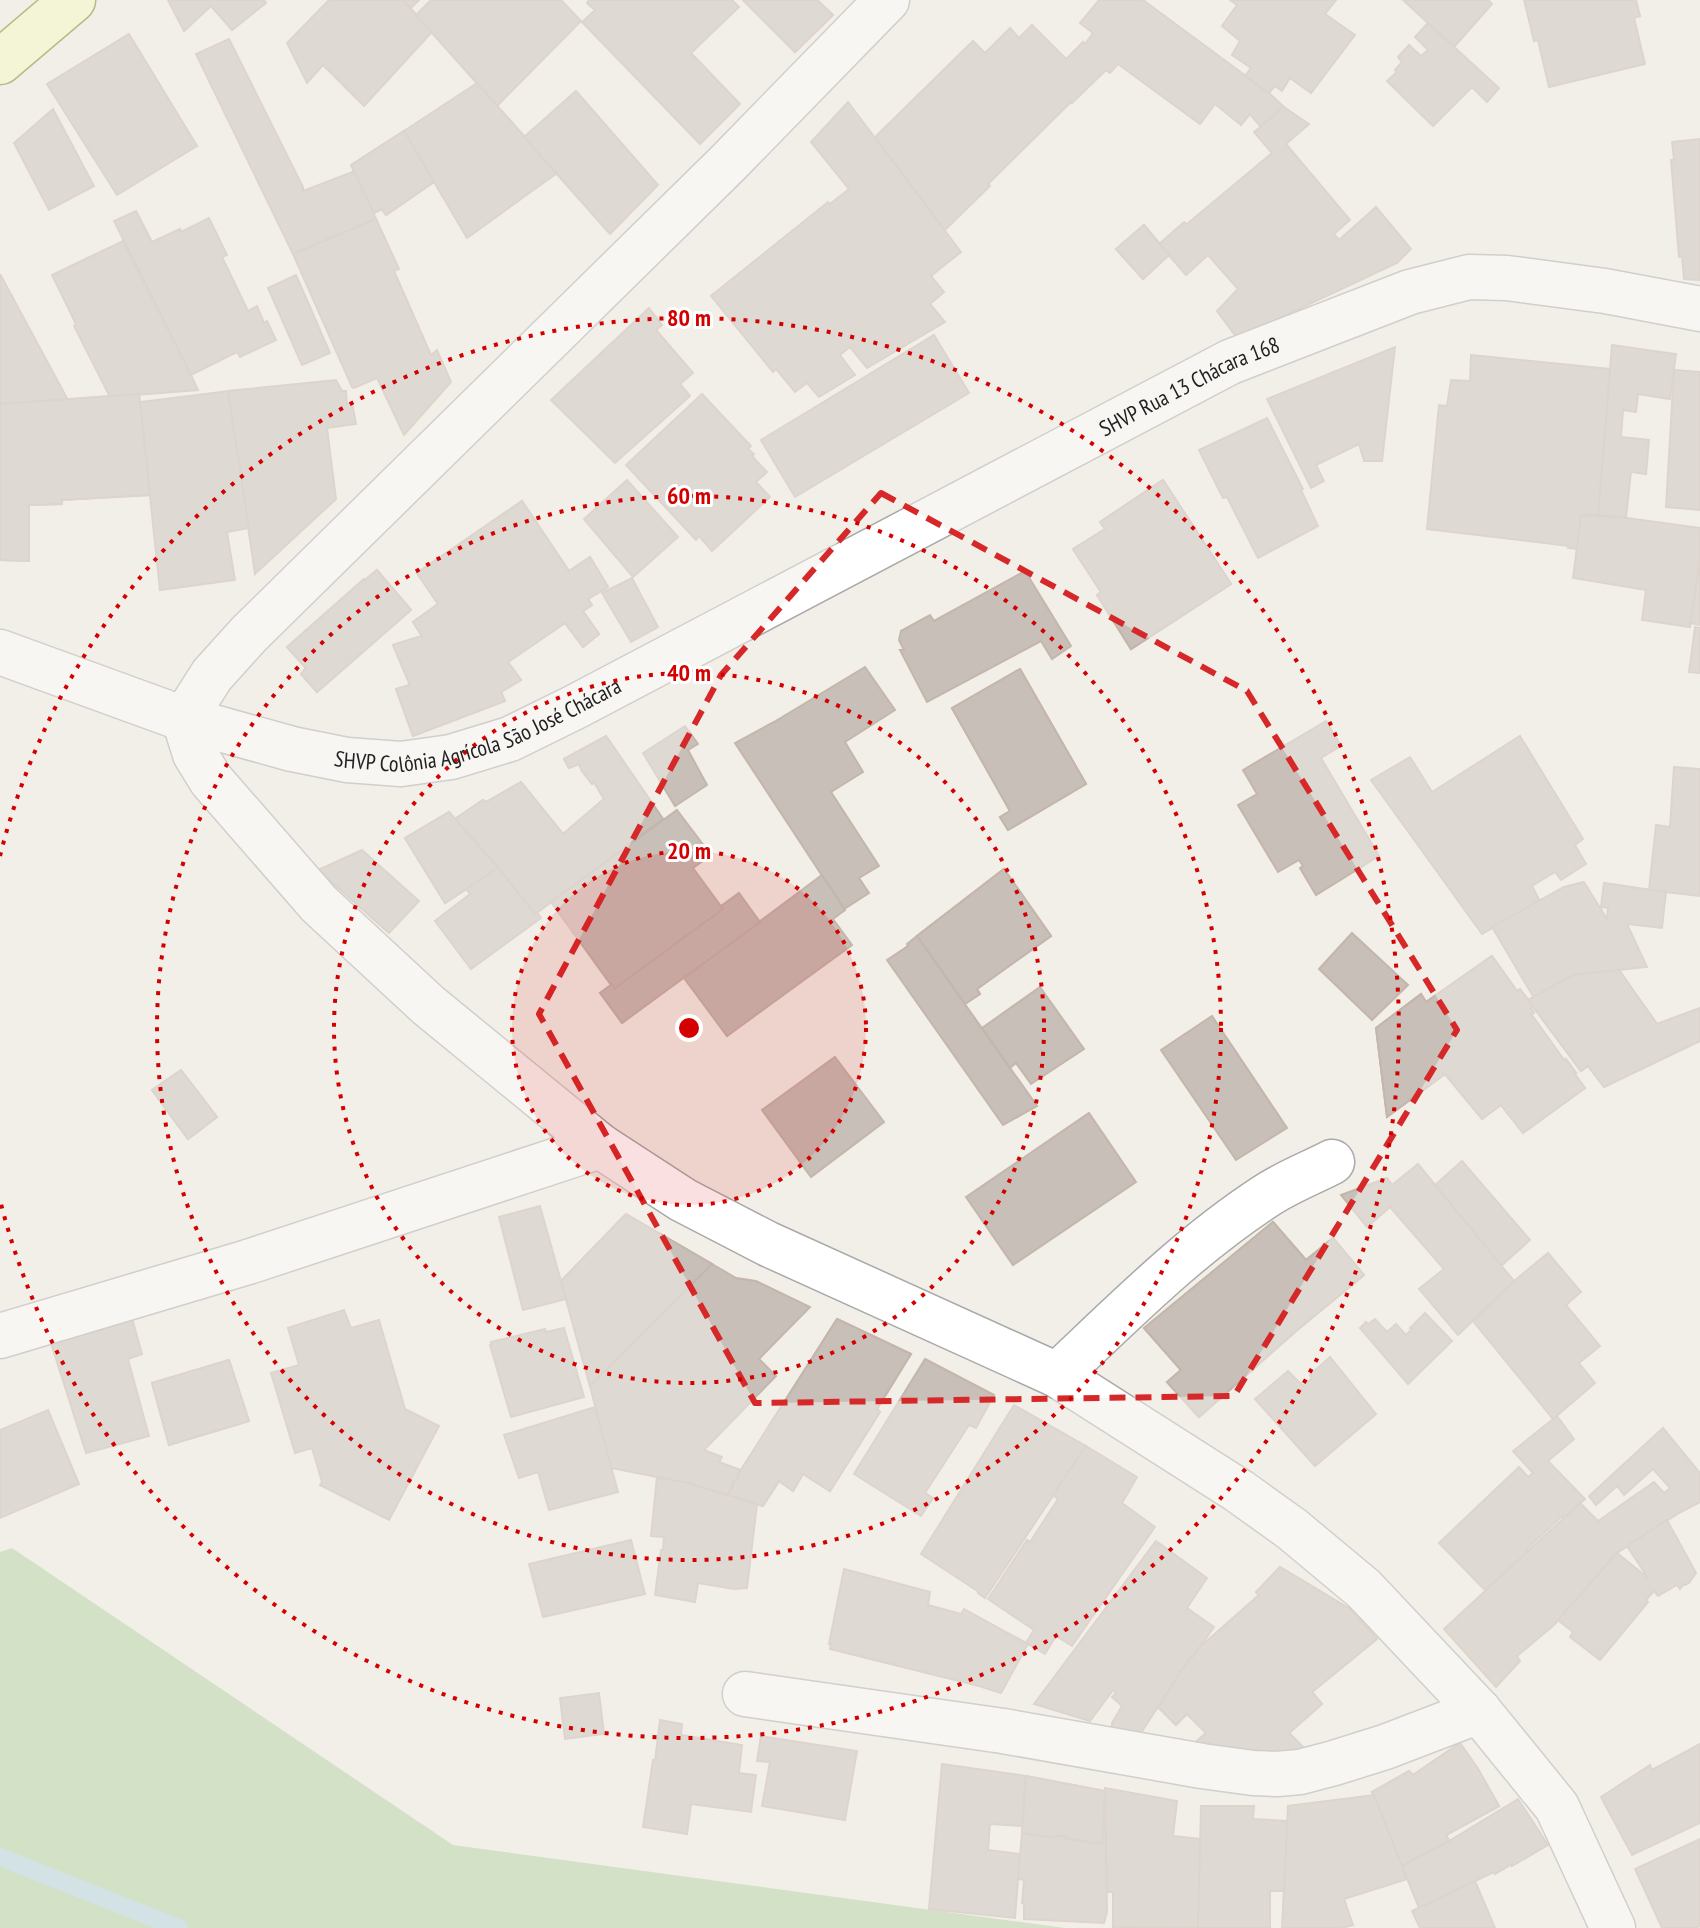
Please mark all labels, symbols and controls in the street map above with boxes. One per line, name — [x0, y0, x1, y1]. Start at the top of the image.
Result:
text: 80 m — [667, 302, 711, 333]
street label: SHVP Rua 13 Chácara 168 — [1094, 330, 1283, 442]
text: 60 m — [667, 480, 711, 511]
text: 40 m — [667, 657, 711, 688]
street label: SHVP Colônia Agrícola São José Chácara — [332, 671, 625, 778]
text: 20 m — [667, 835, 711, 866]
centre of rings — [675, 1014, 703, 1042]

